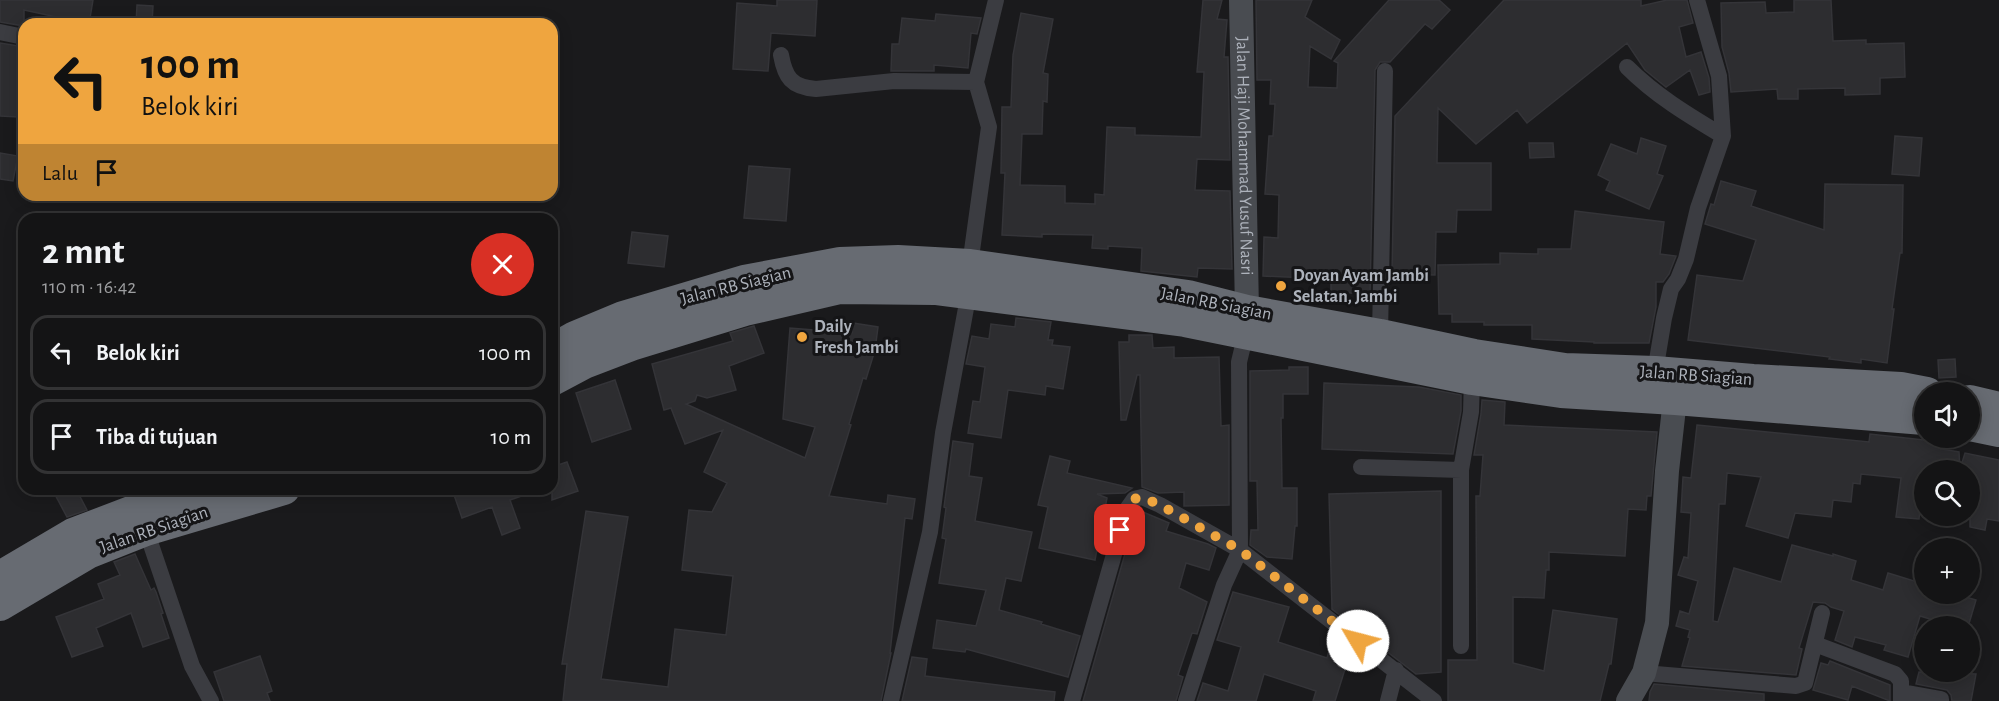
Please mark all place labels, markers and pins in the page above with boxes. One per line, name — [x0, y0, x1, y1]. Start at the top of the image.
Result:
place label: Doyan Ayam Jambi Selatan, Jambi — [1293, 267, 1429, 306]
marker: Doyan Ayam Jambi Selatan, Jambi — [1274, 279, 1288, 293]
place label: Daily Fresh Jambi — [814, 318, 899, 357]
marker: Daily Fresh Jambi — [795, 330, 809, 344]
pin — [1094, 504, 1145, 555]

